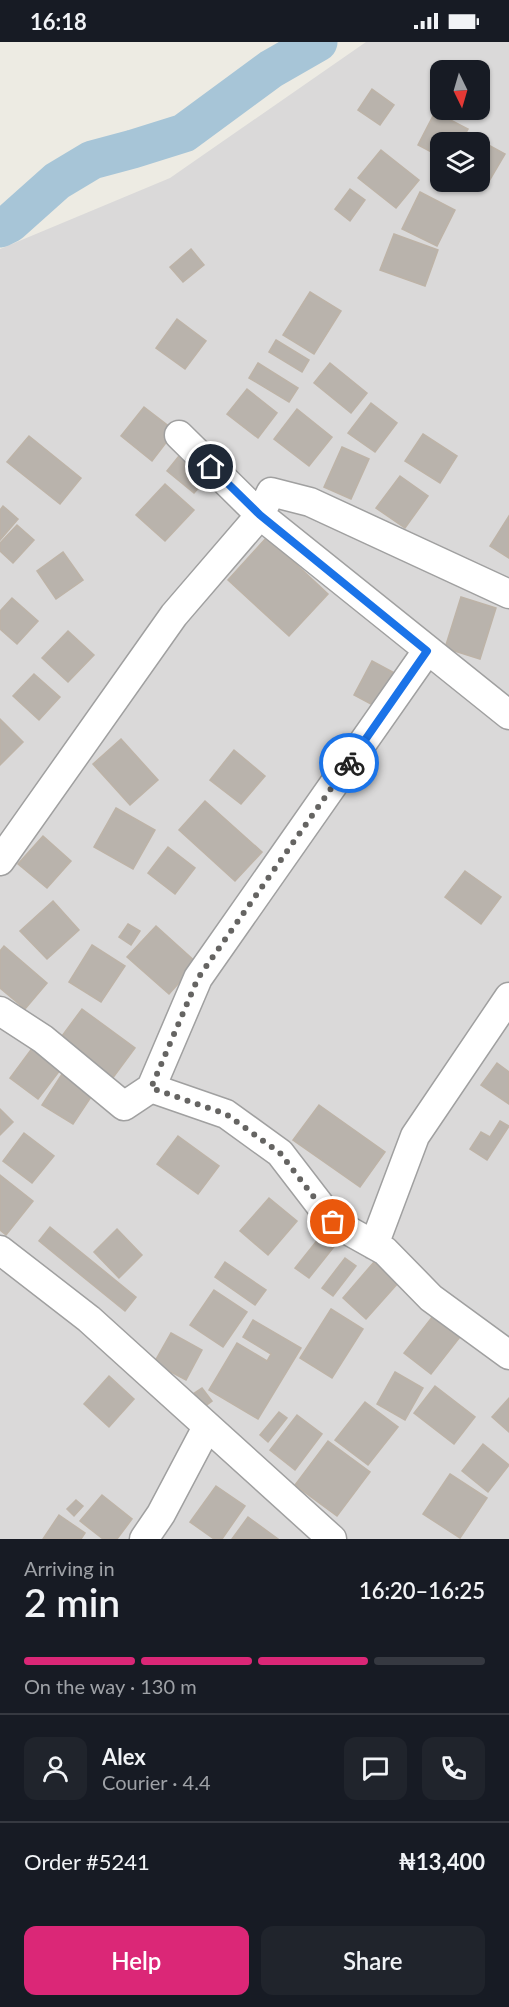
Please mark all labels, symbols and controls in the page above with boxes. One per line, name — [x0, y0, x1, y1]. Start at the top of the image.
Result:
text: 16:18 — [30, 8, 87, 35]
north arrow — [430, 60, 490, 120]
map controls — [430, 60, 490, 192]
button: layers — [430, 132, 490, 192]
pin — [185, 441, 236, 492]
icon: home — [194, 450, 227, 483]
courier — [319, 733, 379, 793]
icon: bike — [333, 747, 366, 780]
pin — [307, 1196, 358, 1247]
icon: bag — [316, 1205, 349, 1238]
text: Arriving in — [24, 1556, 115, 1580]
text: 16:20–16:25 — [359, 1577, 485, 1604]
text: 2 min — [24, 1579, 120, 1625]
text: On the way · 130 m — [24, 1674, 197, 1698]
button: person — [24, 1737, 87, 1800]
button: chat — [344, 1737, 407, 1800]
button: phone — [422, 1737, 485, 1800]
text: Alex — [102, 1743, 146, 1770]
text: Courier · 4.4 — [102, 1770, 211, 1794]
text: Order #5241 — [24, 1848, 150, 1875]
text: ₦13,400 — [398, 1848, 485, 1875]
button: Help — [24, 1926, 249, 1995]
button: Share — [261, 1926, 485, 1995]

